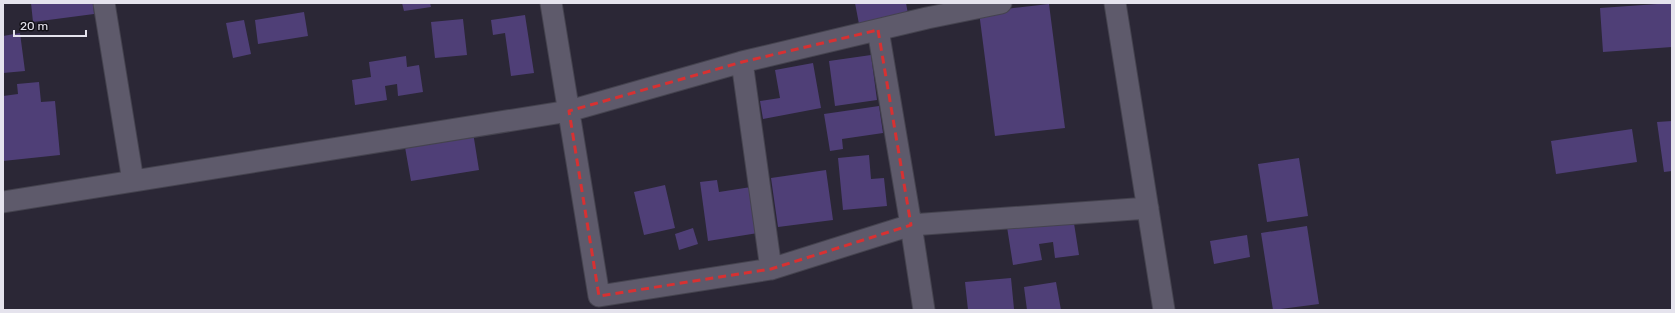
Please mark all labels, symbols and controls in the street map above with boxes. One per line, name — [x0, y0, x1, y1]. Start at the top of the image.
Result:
scale bar — [14, 12, 86, 38]
text: 20 m — [20, 19, 48, 33]

